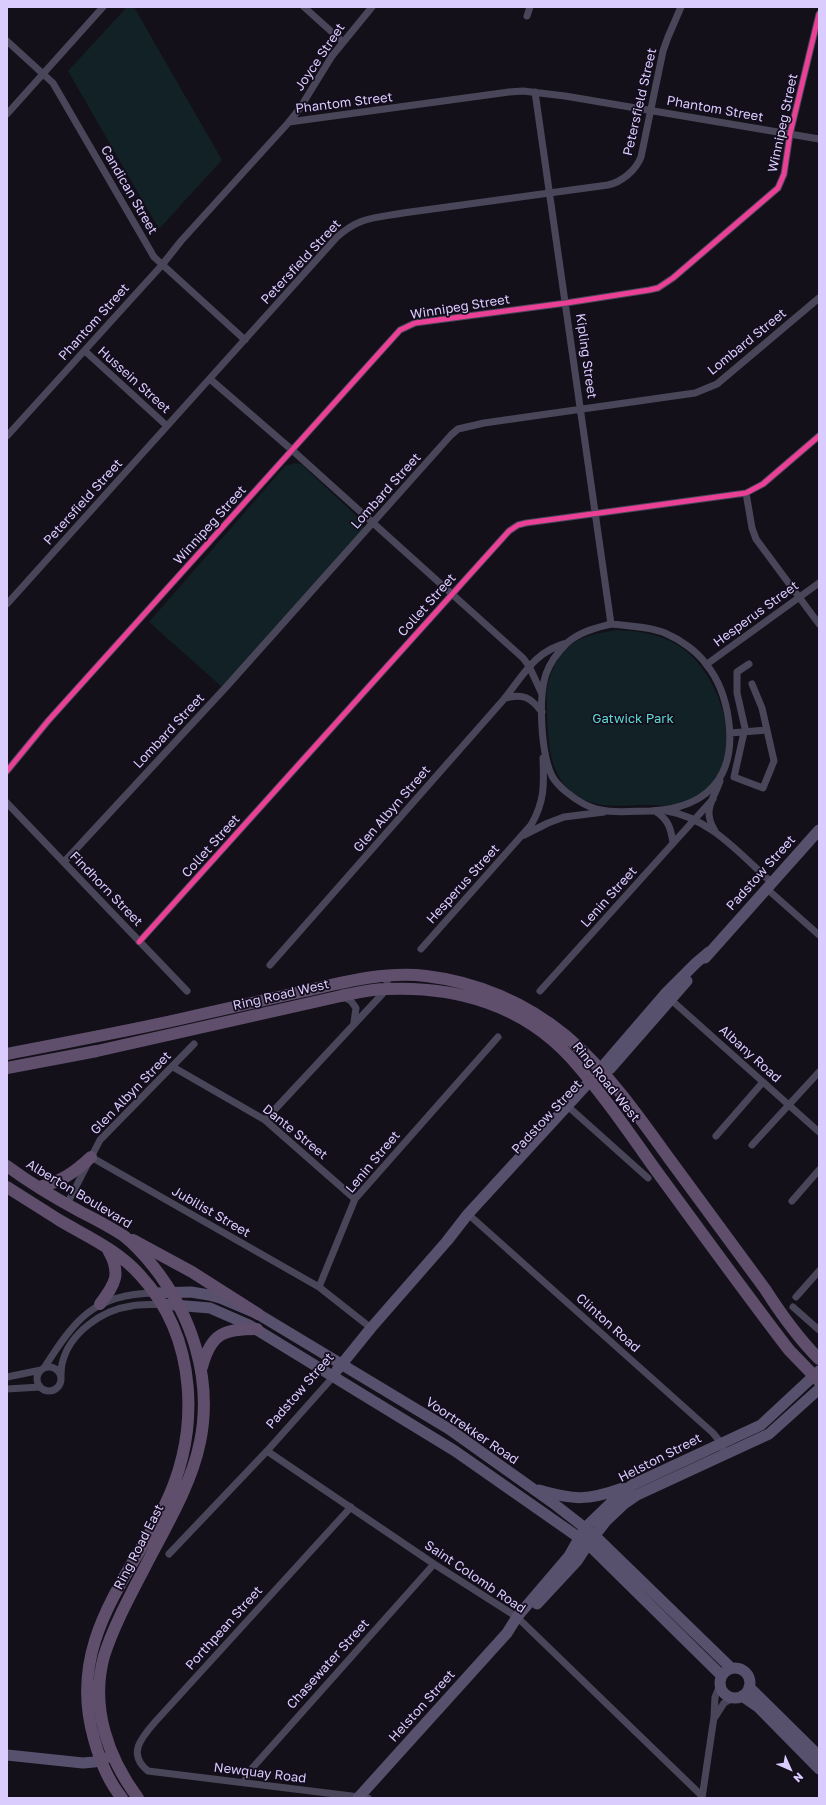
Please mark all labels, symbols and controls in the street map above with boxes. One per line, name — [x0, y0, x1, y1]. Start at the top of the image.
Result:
street label: Joyce Street — [292, 20, 348, 94]
street label: Petersfield Street — [620, 47, 660, 157]
street label: Winnipeg Street — [765, 72, 801, 174]
street label: Phantom Street — [294, 89, 394, 117]
street label: Phantom Street — [665, 93, 765, 125]
street label: Candican Street — [97, 143, 161, 237]
street label: Petersfield Street — [258, 216, 344, 308]
street label: Phantom Street — [55, 280, 133, 364]
street label: Winnipeg Street — [409, 291, 511, 323]
street label: Lombard Street — [705, 306, 789, 378]
street label: Kipling Street — [572, 312, 600, 400]
street label: Hussein Street — [94, 343, 174, 417]
street label: Lombard Street — [348, 450, 424, 532]
street label: Petersfield Street — [40, 456, 126, 548]
street label: Winnipeg Street — [171, 482, 249, 568]
street label: Collet Street — [395, 570, 459, 640]
street label: Hesperus Street — [710, 578, 802, 650]
street label: Lombard Street — [130, 690, 208, 772]
park label: Gatwick Park — [592, 711, 674, 727]
street label: Glen Albyn Street — [350, 763, 434, 855]
street label: Collet Street — [179, 811, 243, 881]
street label: Padstow Street — [723, 832, 799, 914]
street label: Hesperus Street — [423, 841, 503, 927]
street label: Findhorn Street — [66, 848, 146, 930]
street label: Lenin Street — [578, 864, 640, 930]
street label: Ring Road West — [231, 976, 331, 1014]
street label: Albany Road — [716, 1022, 784, 1086]
street label: Ring Road West — [569, 1039, 643, 1125]
street label: Glen Albyn Street — [87, 1048, 175, 1138]
street label: Padstow Street — [509, 1077, 585, 1157]
street label: Dante Street — [259, 1101, 331, 1163]
street label: Lenin Street — [343, 1128, 403, 1196]
street label: Alberton Boulevard — [23, 1156, 135, 1232]
street label: Jubilist Street — [169, 1183, 253, 1241]
street label: Clinton Road — [573, 1290, 643, 1356]
street label: Padstow Street — [263, 1350, 337, 1432]
street label: Voortrekker Road — [423, 1394, 521, 1468]
street label: Helston Street — [616, 1430, 704, 1486]
street label: Ring Road East — [111, 1502, 167, 1592]
street label: Saint Colomb Road — [422, 1537, 528, 1617]
street label: Porthpean Street — [182, 1583, 266, 1673]
street label: Chasewater Street — [284, 1616, 372, 1712]
street label: Helston Street — [386, 1667, 458, 1745]
north arrow — [770, 1749, 810, 1789]
street label: Newquay Road — [213, 1760, 307, 1786]
text: N — [791, 1770, 806, 1785]

